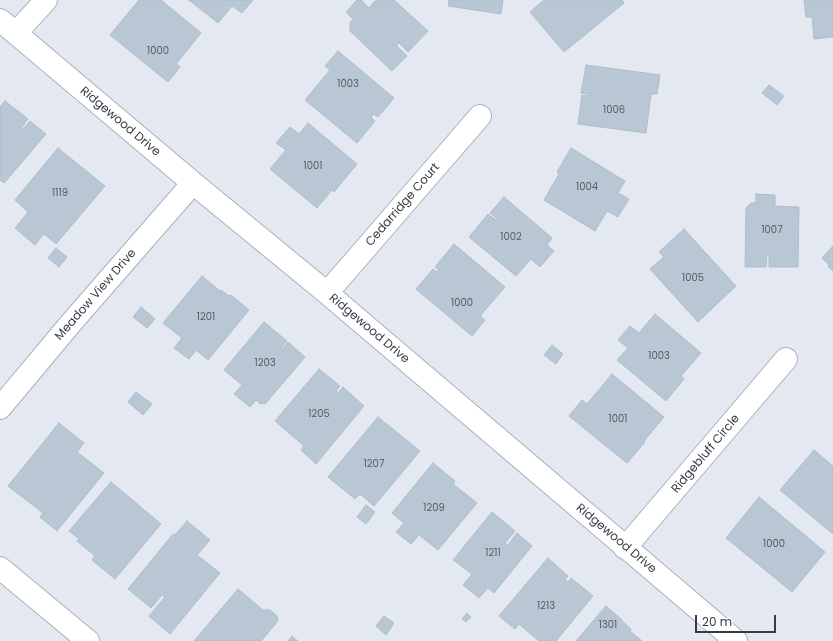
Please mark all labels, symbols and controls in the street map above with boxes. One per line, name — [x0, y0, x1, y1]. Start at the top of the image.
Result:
house number: 1000 — [147, 45, 169, 57]
house number: 1003 — [337, 78, 359, 90]
street label: Ridgewood Drive — [77, 84, 163, 160]
house number: 1006 — [603, 104, 625, 116]
house number: 1001 — [304, 160, 322, 172]
street label: Cedarridge Court — [363, 161, 443, 249]
house number: 1004 — [576, 181, 598, 193]
house number: 1119 — [52, 187, 68, 199]
house number: 1007 — [761, 224, 783, 236]
house number: 1002 — [500, 231, 522, 243]
street label: Meadow View Drive — [52, 246, 140, 344]
house number: 1005 — [682, 272, 704, 284]
street label: Ridgewood Drive — [326, 291, 412, 367]
house number: 1000 — [451, 297, 473, 309]
house number: 1201 — [197, 311, 215, 323]
house number: 1003 — [648, 350, 670, 362]
house number: 1203 — [254, 357, 276, 369]
house number: 1205 — [308, 408, 330, 420]
street label: Ridgebluff Circle — [669, 412, 743, 496]
house number: 1001 — [609, 413, 627, 425]
house number: 1207 — [364, 458, 384, 470]
street label: Ridgewood Drive — [573, 501, 659, 577]
house number: 1209 — [423, 502, 445, 514]
house number: 1000 — [763, 538, 785, 550]
house number: 1211 — [485, 547, 501, 559]
house number: 1213 — [537, 600, 555, 612]
scale bar — [697, 607, 778, 633]
text: 20 m — [702, 613, 732, 630]
house number: 1301 — [599, 619, 617, 631]

